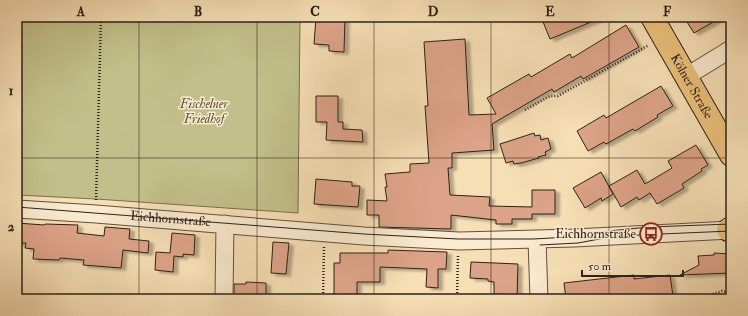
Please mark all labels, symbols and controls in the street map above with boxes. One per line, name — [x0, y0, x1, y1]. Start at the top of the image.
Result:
text: A — [76, 4, 86, 20]
text: B — [194, 4, 202, 20]
text: C — [310, 4, 320, 20]
text: D — [428, 4, 439, 20]
text: E — [545, 4, 555, 20]
text: F — [663, 4, 672, 20]
street label: Kölner Straße — [667, 51, 717, 122]
text: 1 — [9, 83, 14, 99]
park label: Fischelner Friedhof — [179, 96, 229, 127]
street label: Eichhornstraße — [130, 208, 212, 230]
text: 2 — [8, 219, 15, 235]
bus stop icon: Eichhornstraße — [638, 221, 664, 247]
place label: Eichhornstraße — [555, 226, 637, 242]
scale bar — [582, 252, 683, 278]
text: 50 m — [588, 259, 612, 274]

